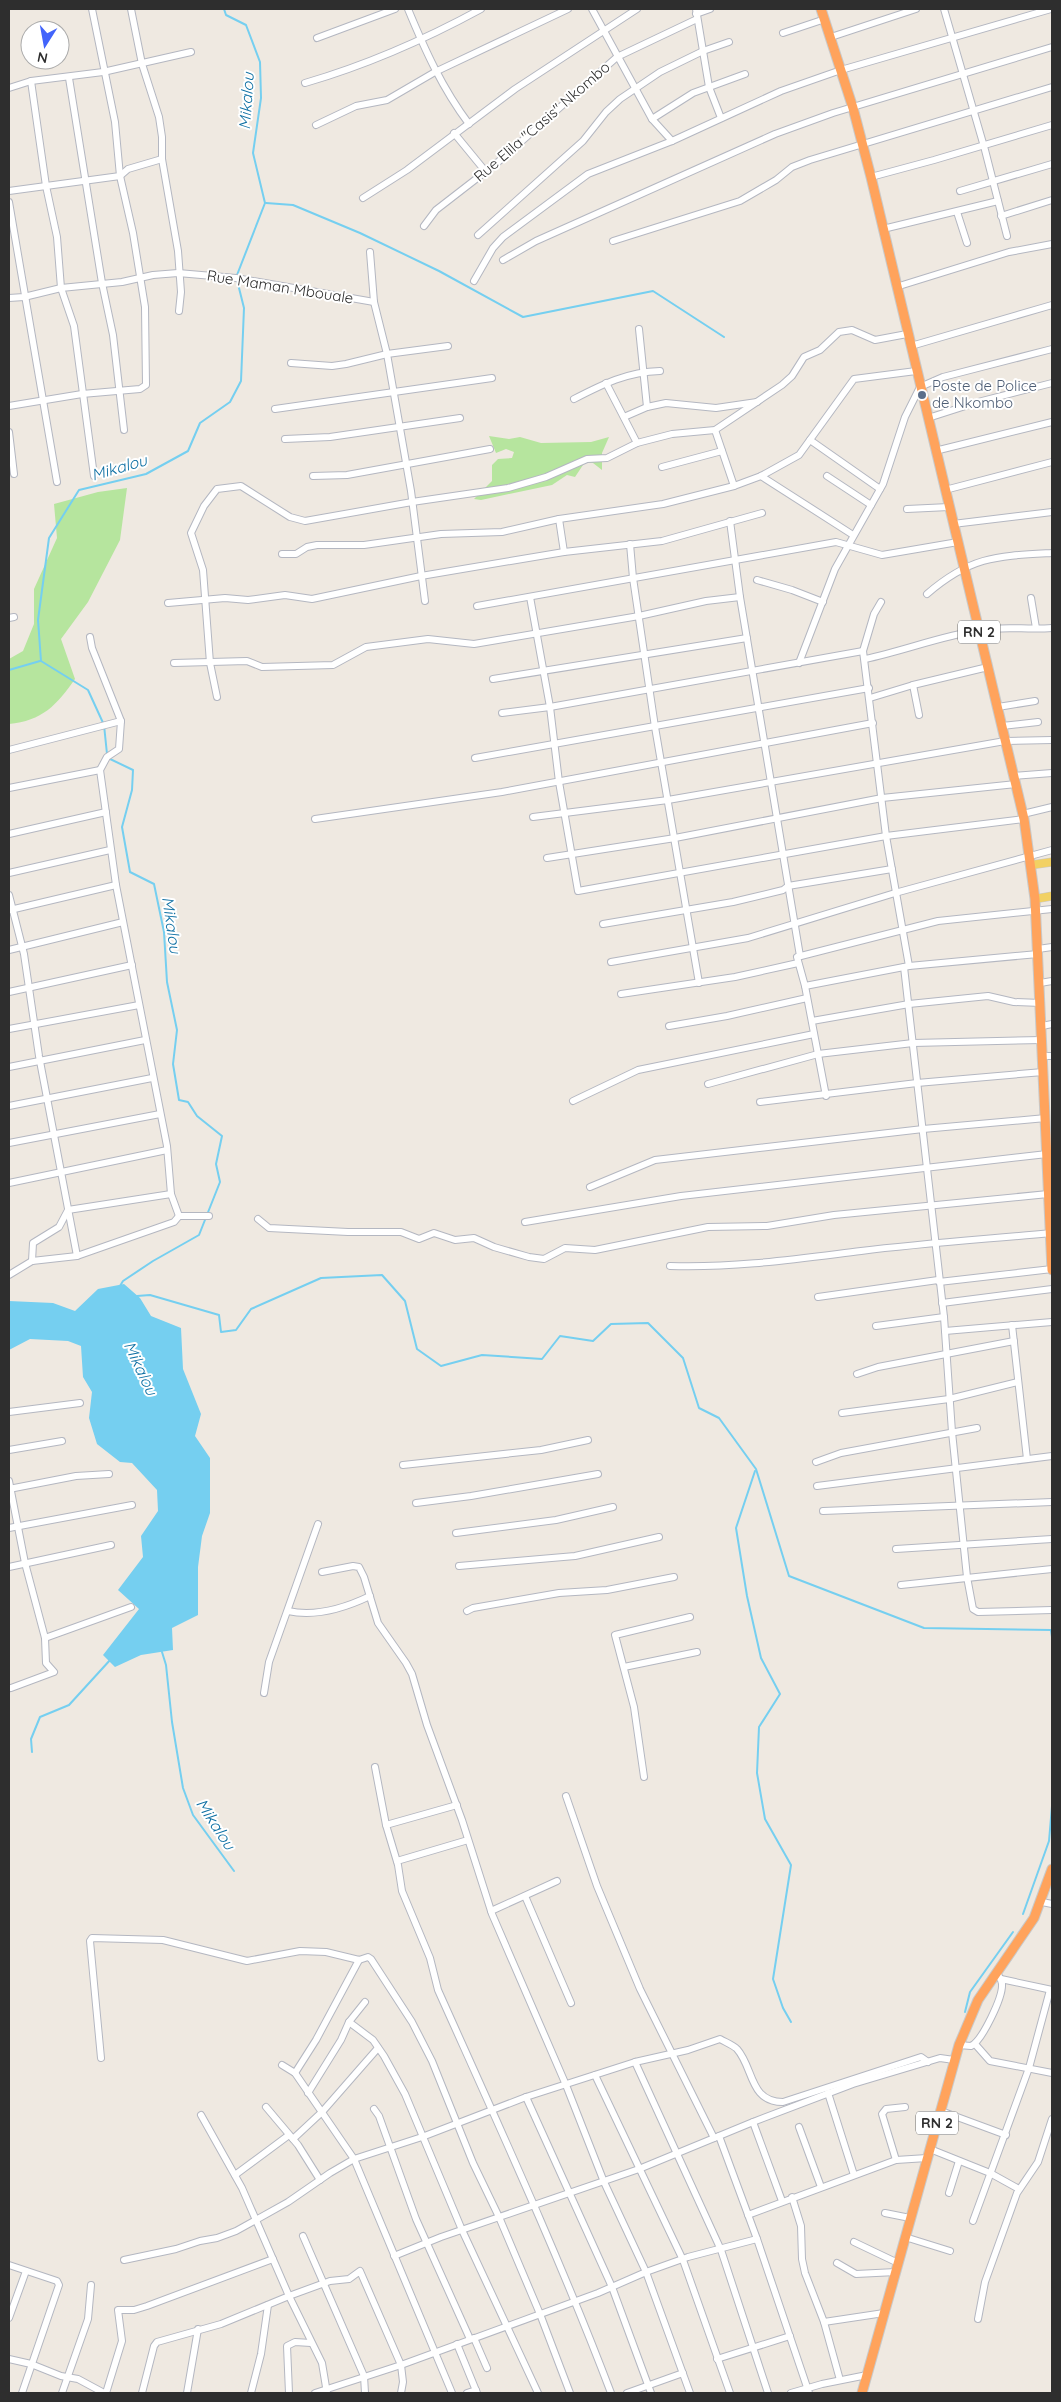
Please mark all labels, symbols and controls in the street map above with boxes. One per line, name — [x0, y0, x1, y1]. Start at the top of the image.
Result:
north arrow — [20, 20, 70, 70]
text: N — [36, 48, 49, 68]
street label: Rue Elila "Casis" Nkombo — [470, 57, 614, 186]
water label: Mikalou — [234, 71, 258, 130]
street label: Rue Maman Mbouale — [206, 266, 355, 307]
place label: Poste de Police de Nkombo — [932, 376, 1037, 412]
marker: Poste de Police de Nkombo — [916, 389, 928, 401]
water label: Mikalou — [89, 449, 150, 484]
road number: RN 2 — [958, 620, 1000, 644]
water label: Mikalou — [158, 895, 186, 956]
water label: Mikalou — [120, 1338, 163, 1399]
water label: Mikalou — [192, 1795, 240, 1854]
road number: RN 2 — [916, 2112, 958, 2134]

